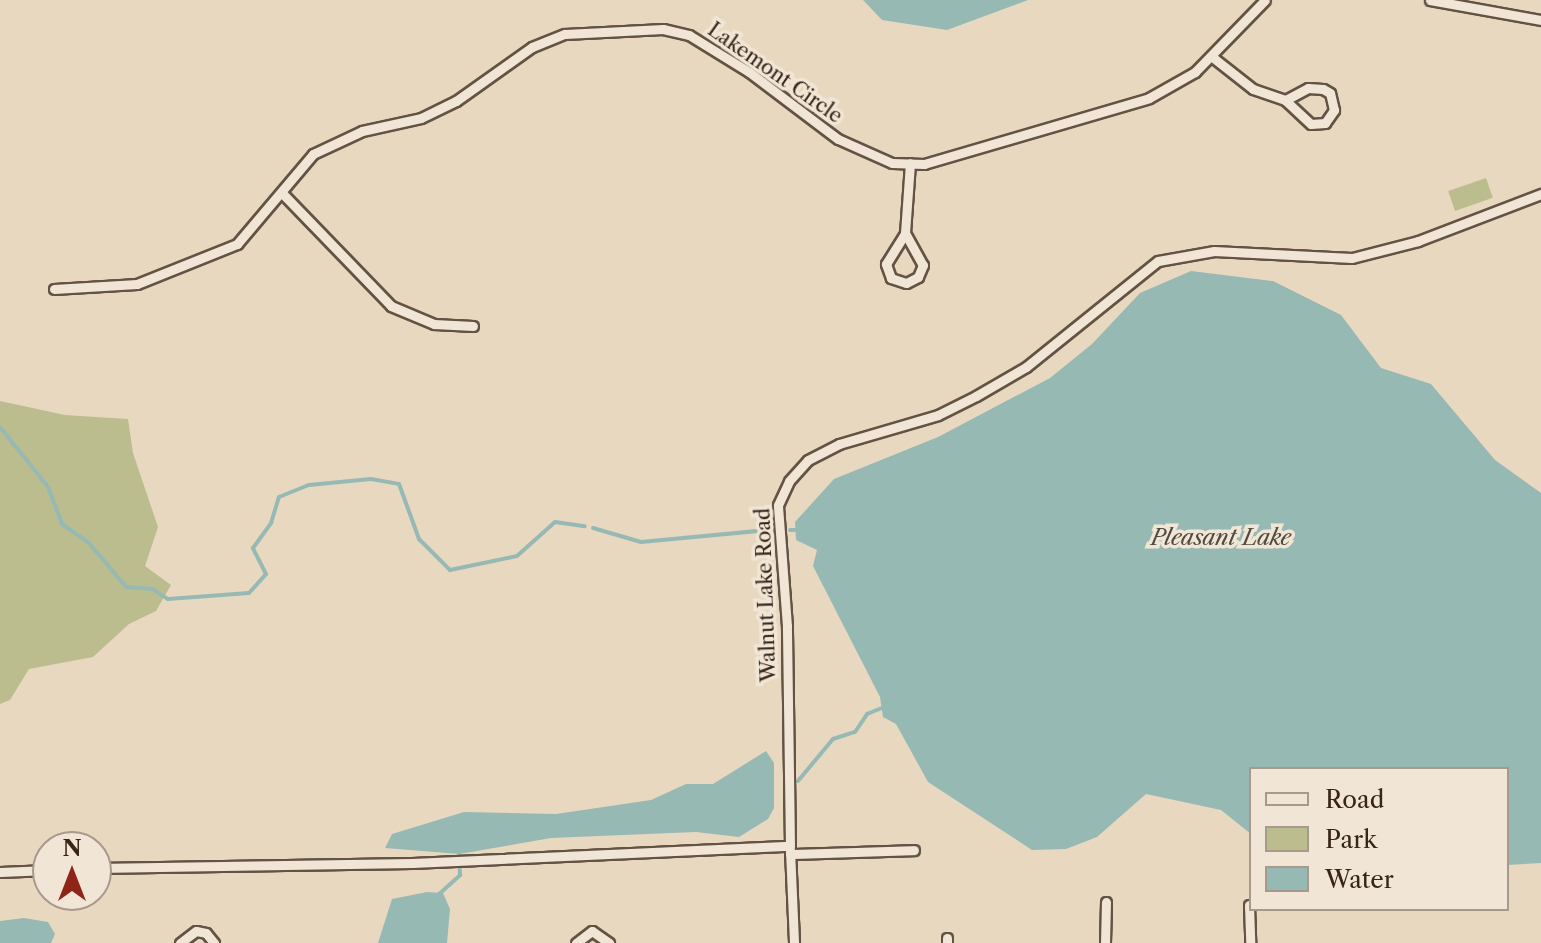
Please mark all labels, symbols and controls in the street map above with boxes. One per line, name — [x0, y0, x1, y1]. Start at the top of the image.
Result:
street label: Lakemont Circle — [703, 18, 847, 128]
street label: Walnut Lake Road — [751, 507, 781, 683]
water label: Pleasant Lake — [1151, 525, 1291, 551]
legend — [1249, 767, 1509, 911]
text: Road — [1325, 785, 1384, 814]
text: Park — [1325, 825, 1377, 854]
north arrow — [32, 831, 112, 911]
text: N — [62, 835, 82, 862]
text: Water — [1325, 865, 1394, 894]

